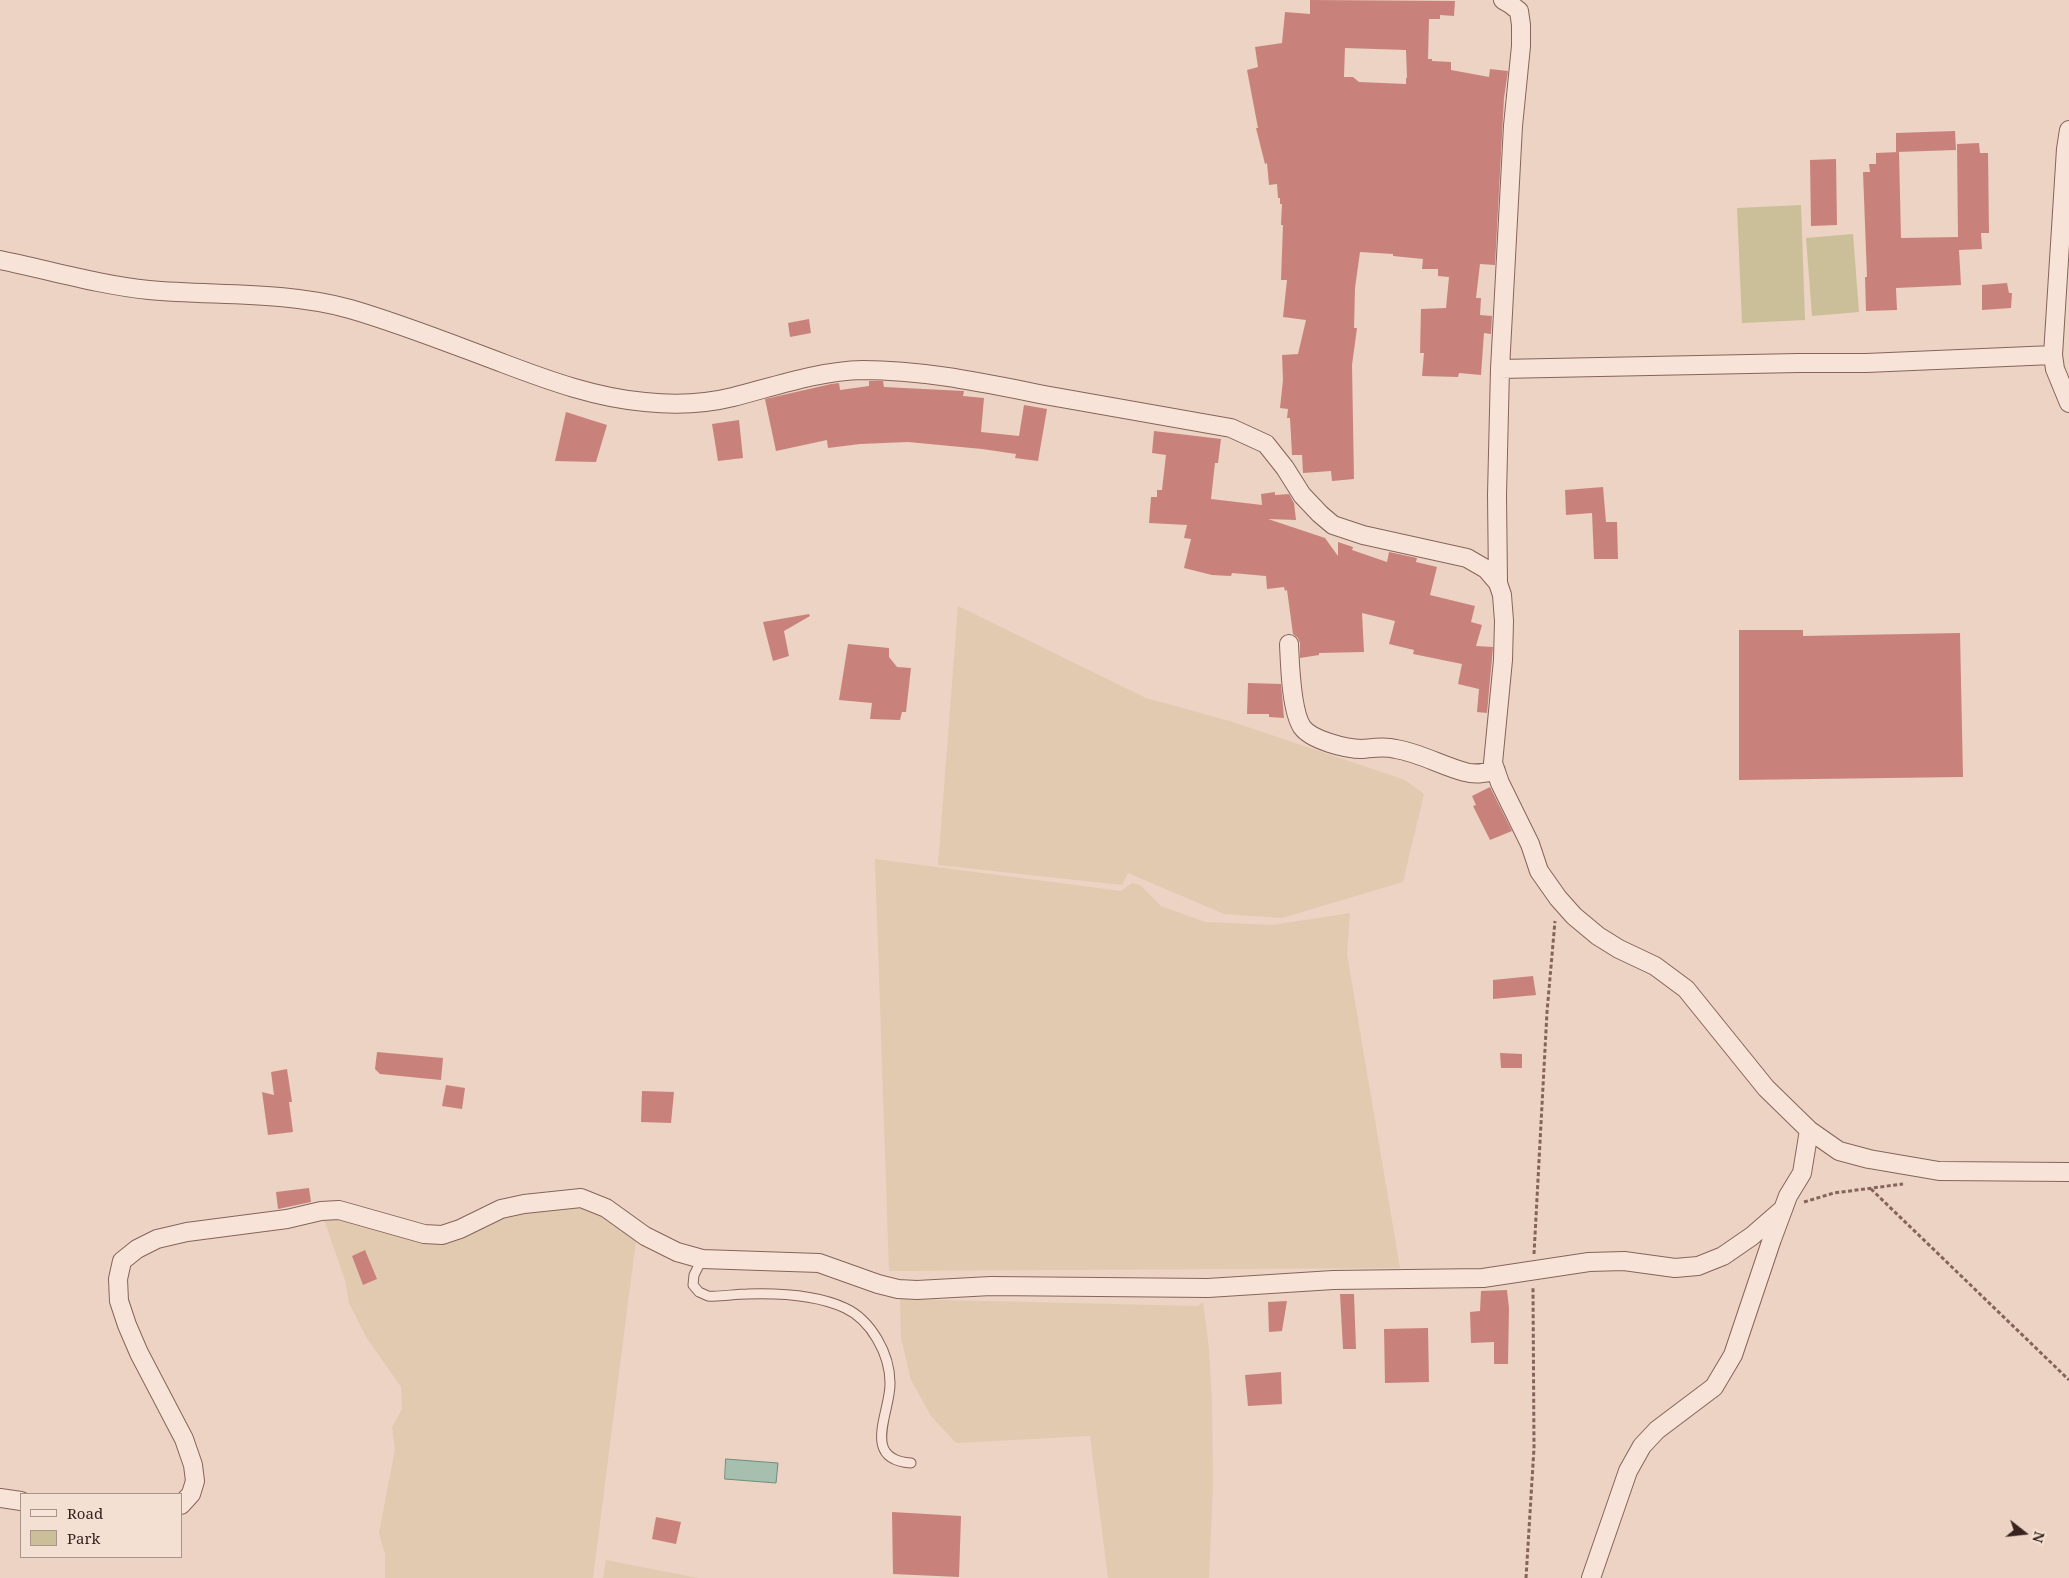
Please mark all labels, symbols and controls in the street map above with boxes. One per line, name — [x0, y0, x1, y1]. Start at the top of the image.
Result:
legend — [20, 1493, 182, 1558]
text: Road — [67, 1503, 103, 1523]
north arrow — [1999, 1508, 2049, 1558]
text: Park — [67, 1528, 100, 1548]
text: N — [2028, 1529, 2050, 1545]

